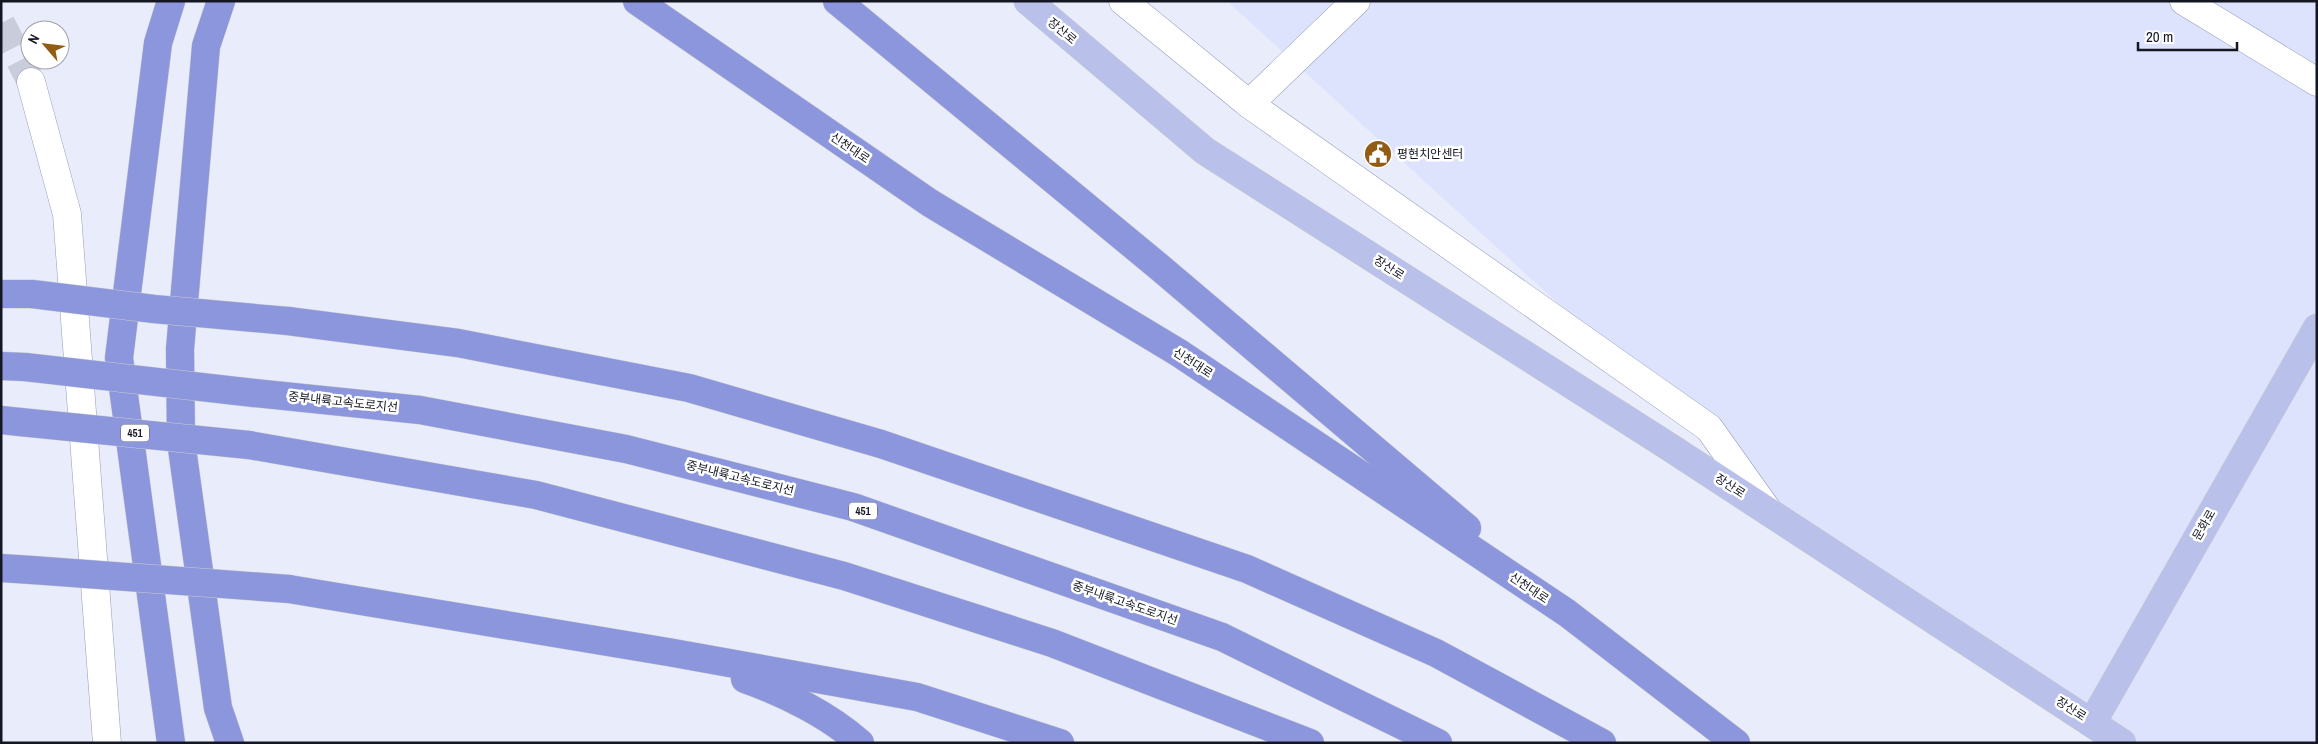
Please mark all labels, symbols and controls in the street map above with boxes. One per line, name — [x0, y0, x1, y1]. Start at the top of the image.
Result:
street label: 장산로 — [1044, 14, 1080, 48]
north arrow — [20, 20, 70, 70]
scale bar — [2138, 20, 2237, 52]
text: 20 m — [2146, 26, 2173, 47]
text: N — [24, 31, 43, 47]
street label: 신천대로 — [827, 129, 873, 167]
public building icon: 평현치안센터 — [1363, 139, 1393, 169]
place label: 평현치안센터 — [1397, 146, 1463, 162]
street label: 장산로 — [1371, 252, 1407, 284]
street label: 신천대로 — [1170, 344, 1216, 382]
street label: 중부내륙고속도로지선 — [287, 388, 399, 416]
road number: 451 — [121, 424, 149, 442]
street label: 중부내륙고속도로지선 — [685, 457, 795, 499]
street label: 장산로 — [1712, 470, 1748, 502]
road number: 451 — [849, 502, 877, 520]
street label: 문화로 — [2189, 507, 2219, 543]
street label: 신천대로 — [1506, 569, 1552, 607]
street label: 중부내륙고속도로지선 — [1070, 577, 1180, 629]
street label: 장산로 — [2053, 693, 2089, 725]

